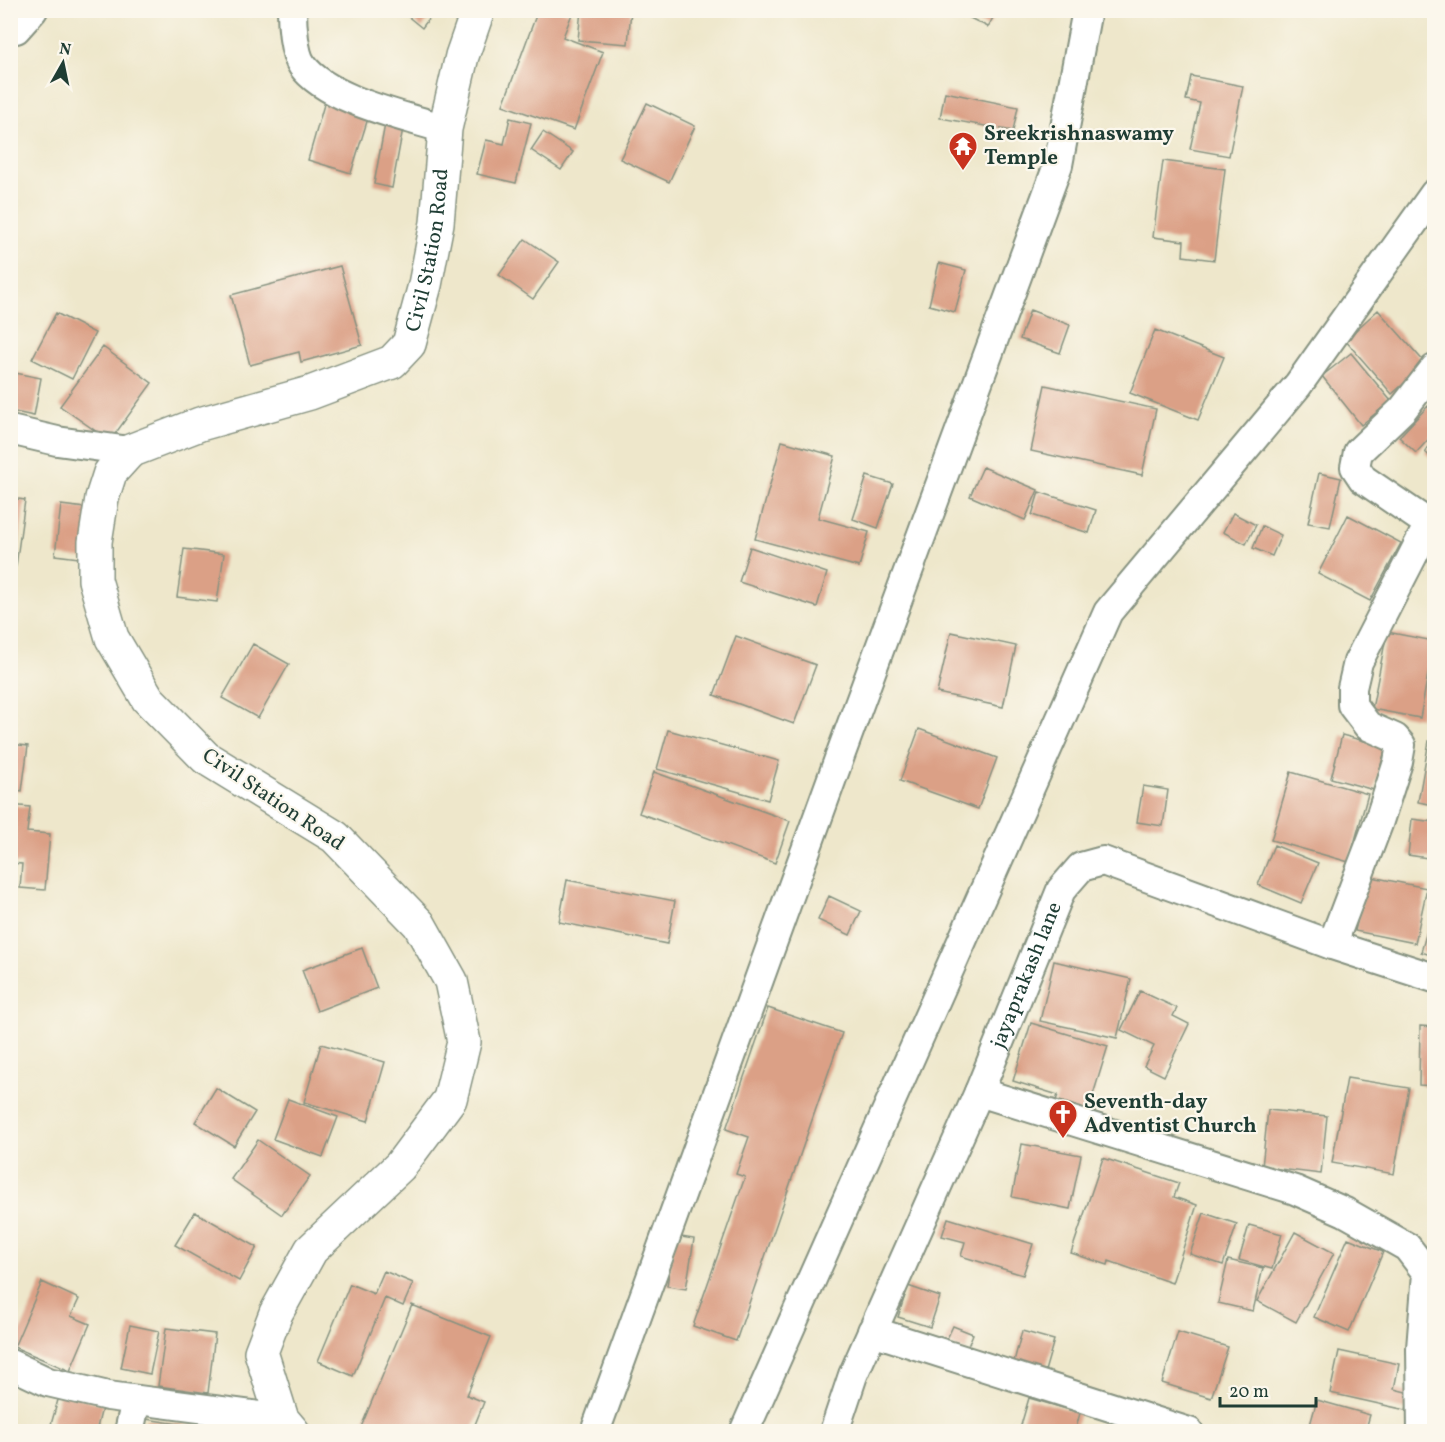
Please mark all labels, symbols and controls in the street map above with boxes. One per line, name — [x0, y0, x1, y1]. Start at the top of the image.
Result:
north arrow — [33, 33, 93, 93]
text: N — [58, 38, 73, 62]
place label: Sreekrishnaswamy Temple — [984, 120, 1174, 173]
temple icon: Sreekrishnaswamy Temple — [947, 130, 979, 172]
street label: Civil Station Road — [398, 167, 456, 335]
street label: Civil Station Road — [196, 742, 350, 858]
street label: jayaprakash lane — [984, 897, 1069, 1053]
place label: Seventh-day Adventist Church — [1084, 1088, 1257, 1141]
church icon: Seventh-day Adventist Church — [1047, 1098, 1079, 1140]
scale bar — [1220, 1370, 1316, 1408]
text: 20 m — [1229, 1380, 1269, 1405]

